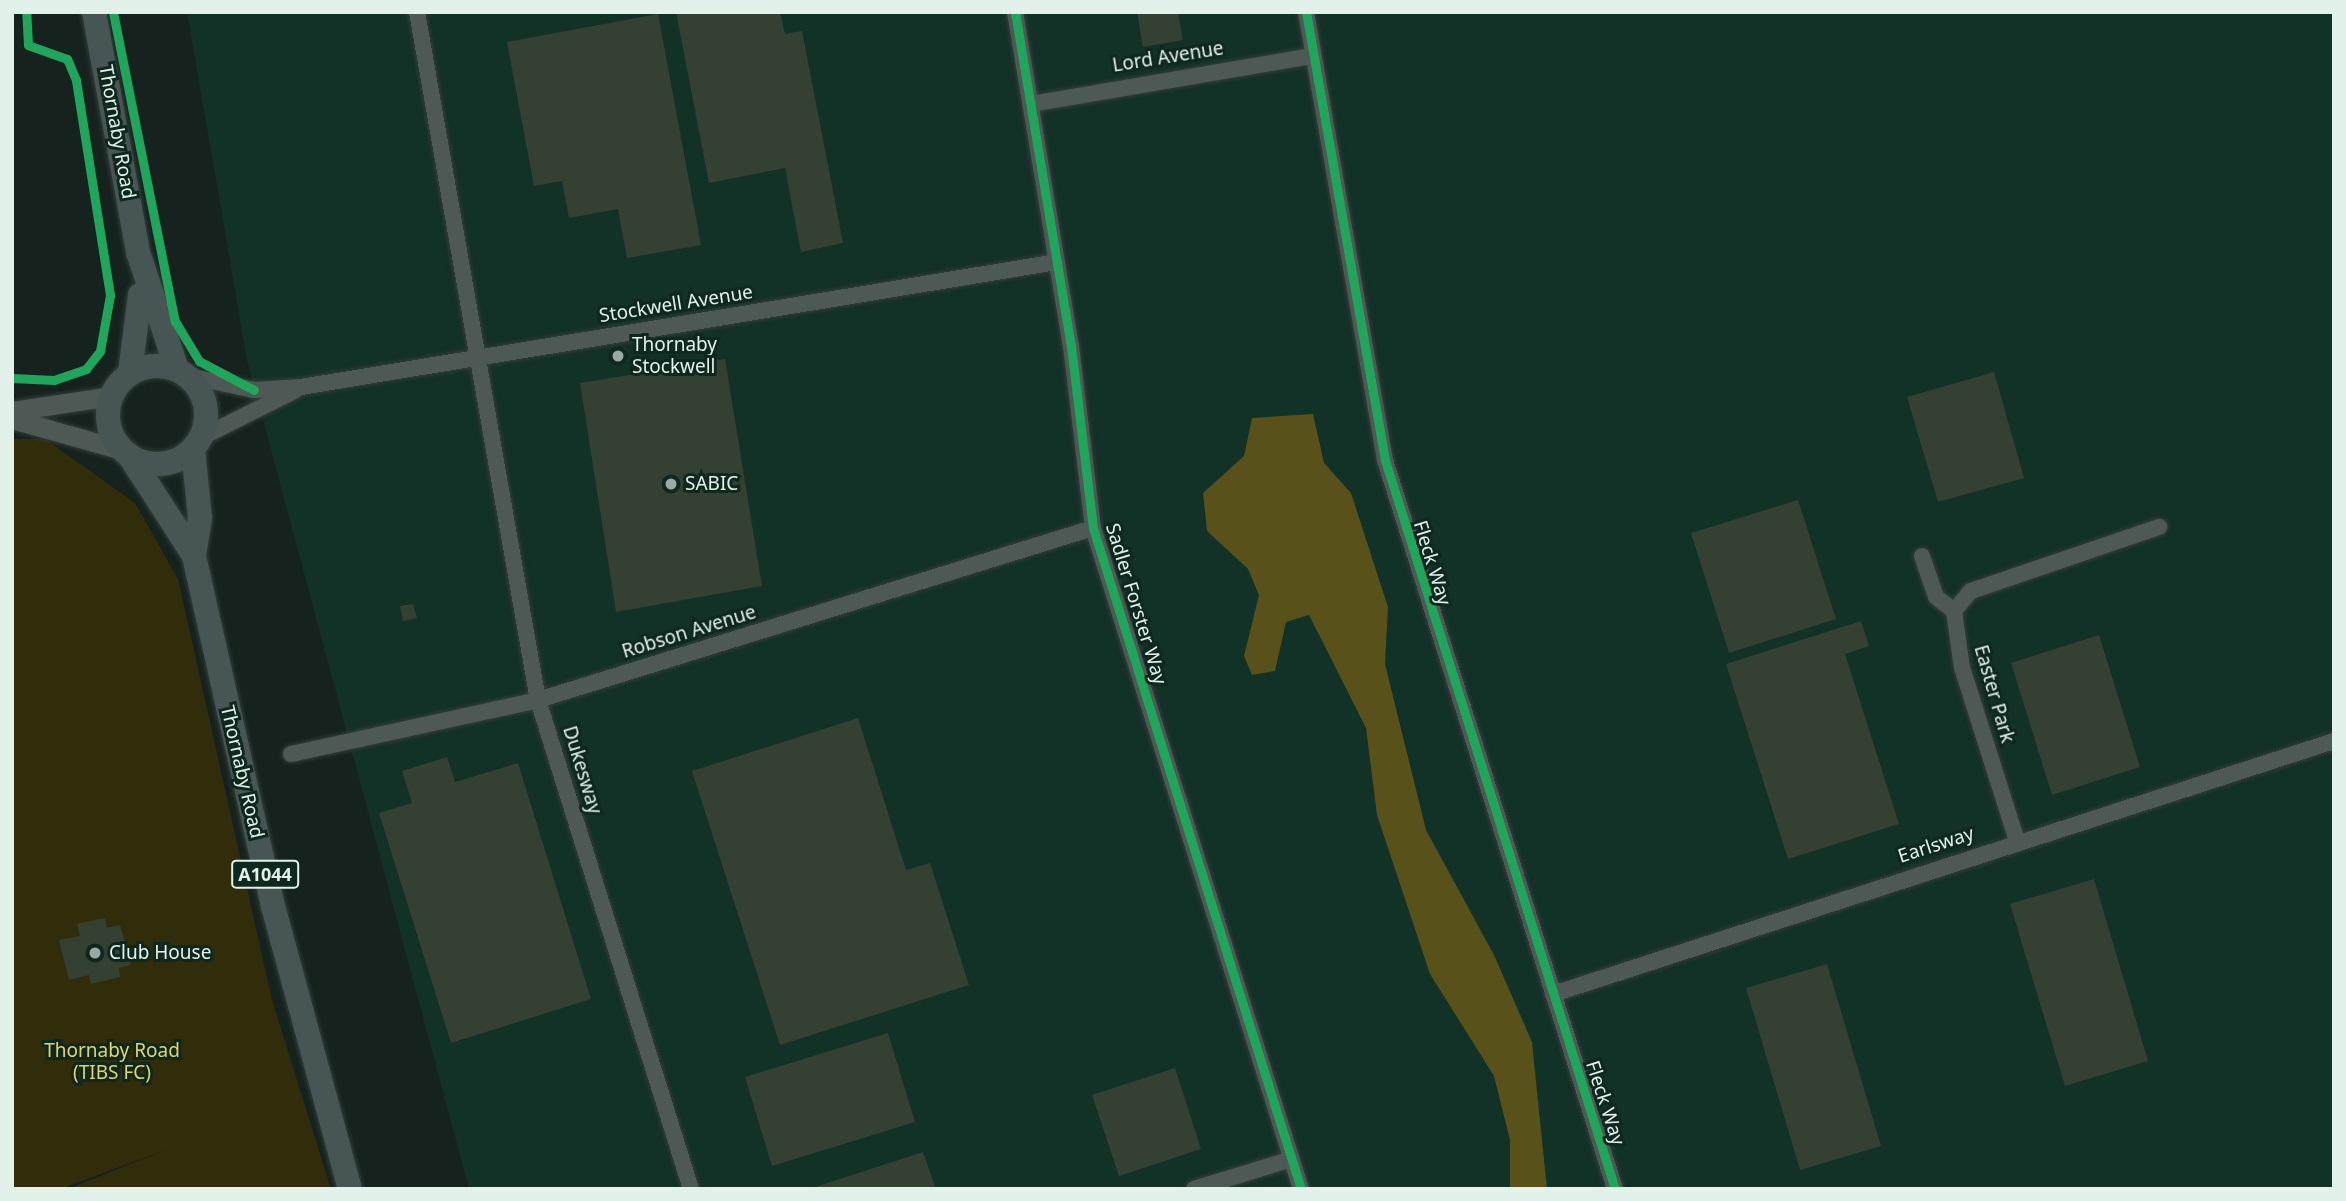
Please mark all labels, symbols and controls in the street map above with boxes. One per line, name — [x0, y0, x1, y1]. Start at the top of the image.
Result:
street label: Lord Avenue — [1111, 37, 1225, 77]
street label: Thornaby Road — [94, 63, 140, 201]
street label: Stockwell Avenue — [598, 281, 754, 327]
place label: Thornaby Stockwell — [632, 334, 717, 378]
marker: Thornaby Stockwell — [610, 348, 626, 364]
place label: SABIC — [685, 473, 738, 495]
marker: SABIC — [663, 476, 679, 492]
street label: Fleck Way — [1408, 518, 1456, 608]
street label: Sadler Forster Way — [1101, 521, 1171, 687]
street label: Robson Avenue — [619, 601, 759, 663]
street label: Easter Park — [1969, 642, 2019, 746]
street label: Thornaby Road — [216, 703, 268, 841]
street label: Dukesway — [558, 723, 606, 817]
street label: Earlsway — [1895, 822, 1977, 868]
road number: A1044 — [230, 860, 300, 888]
place label: Club House — [109, 942, 211, 964]
marker: Club House — [87, 945, 103, 961]
park label: Thornaby Road (TIBS FC) — [44, 1040, 180, 1084]
street label: Fleck Way — [1581, 1058, 1629, 1148]

